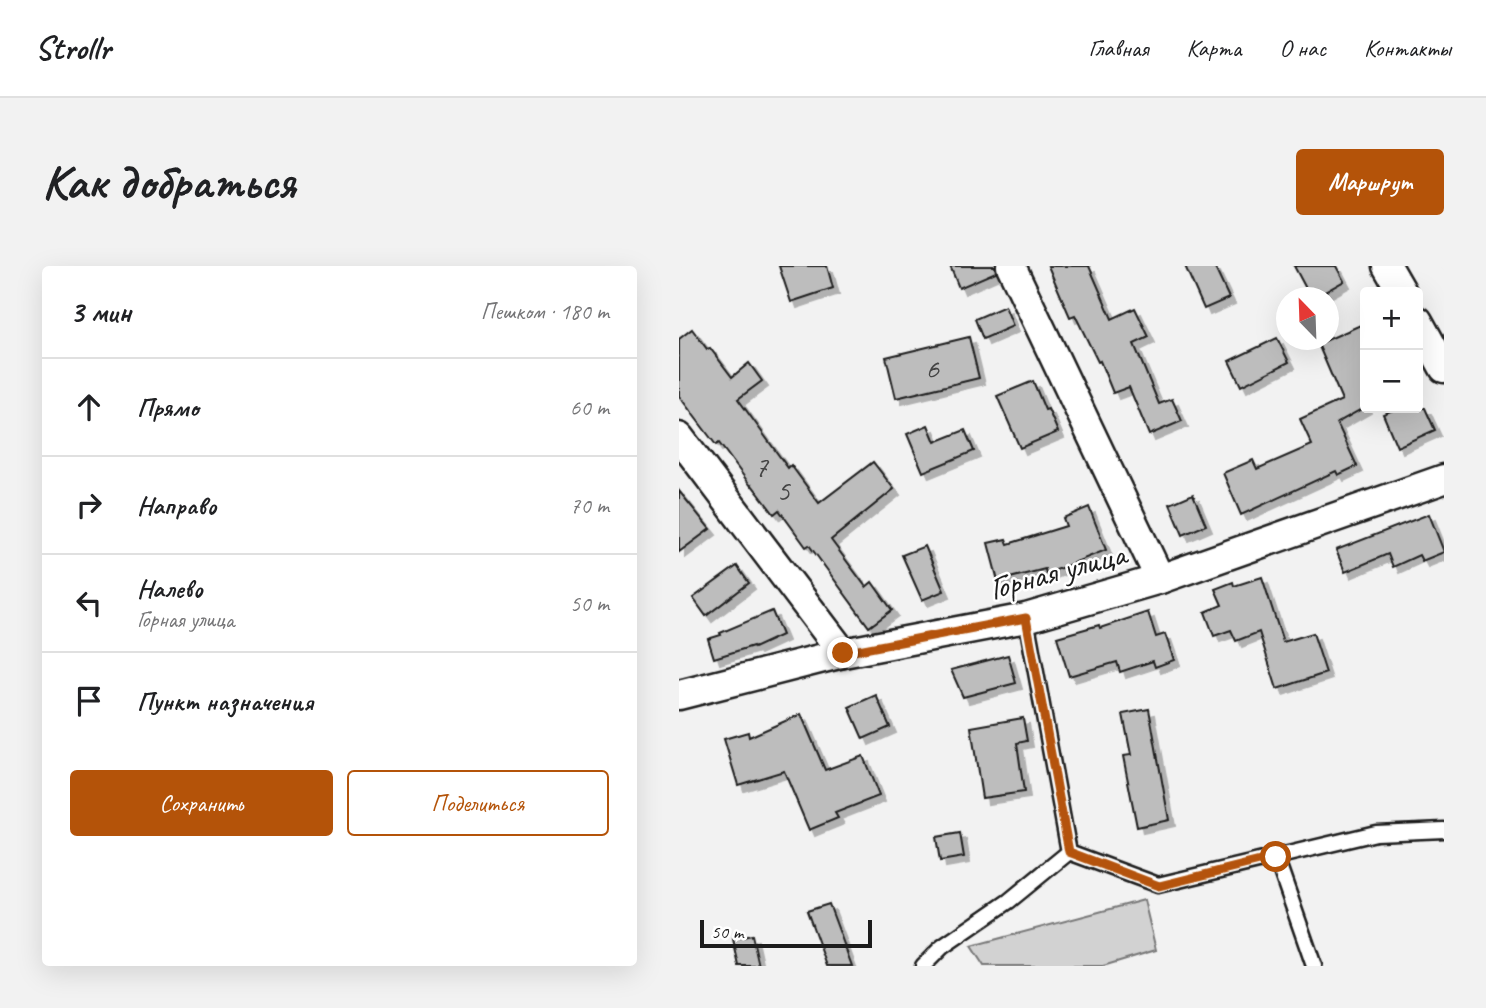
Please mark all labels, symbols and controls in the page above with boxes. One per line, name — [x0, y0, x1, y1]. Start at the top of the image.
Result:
text: Strollr — [35, 27, 110, 69]
text: Главная — [1088, 33, 1149, 63]
text: Карта — [1187, 33, 1241, 63]
text: О нас — [1279, 33, 1326, 63]
text: Контакты — [1364, 33, 1451, 63]
button: Маршрут — [1296, 149, 1444, 215]
text: Как добраться — [42, 151, 295, 213]
north arrow — [1276, 287, 1339, 350]
map controls — [1360, 287, 1423, 413]
button: + — [1360, 287, 1423, 350]
text: 3 мин — [70, 293, 131, 331]
text: Пешком · 180 m — [481, 297, 609, 326]
house number: 6 — [925, 349, 940, 387]
button: − — [1360, 350, 1423, 413]
icon: ahead — [70, 388, 108, 426]
text: Прямо — [137, 391, 199, 424]
text: 60 m — [570, 393, 609, 422]
house number: 7 — [754, 447, 769, 485]
house number: 5 — [776, 471, 791, 509]
icon: right — [70, 486, 108, 524]
text: Направо — [137, 489, 216, 522]
text: 70 m — [570, 491, 609, 520]
street label: Горная улица — [984, 532, 1132, 609]
text: Налево — [137, 572, 203, 605]
icon: left — [70, 584, 108, 622]
text: 50 m — [570, 589, 609, 618]
text: Горная улица — [137, 605, 234, 634]
route end — [827, 637, 858, 668]
icon: arrive — [70, 682, 108, 720]
text: Пункт назначения — [137, 685, 313, 718]
button: Сохранить — [70, 770, 333, 836]
button: Поделиться — [347, 770, 609, 836]
route start — [1260, 841, 1291, 872]
scale bar — [700, 917, 871, 949]
text: 50 m — [711, 920, 743, 944]

